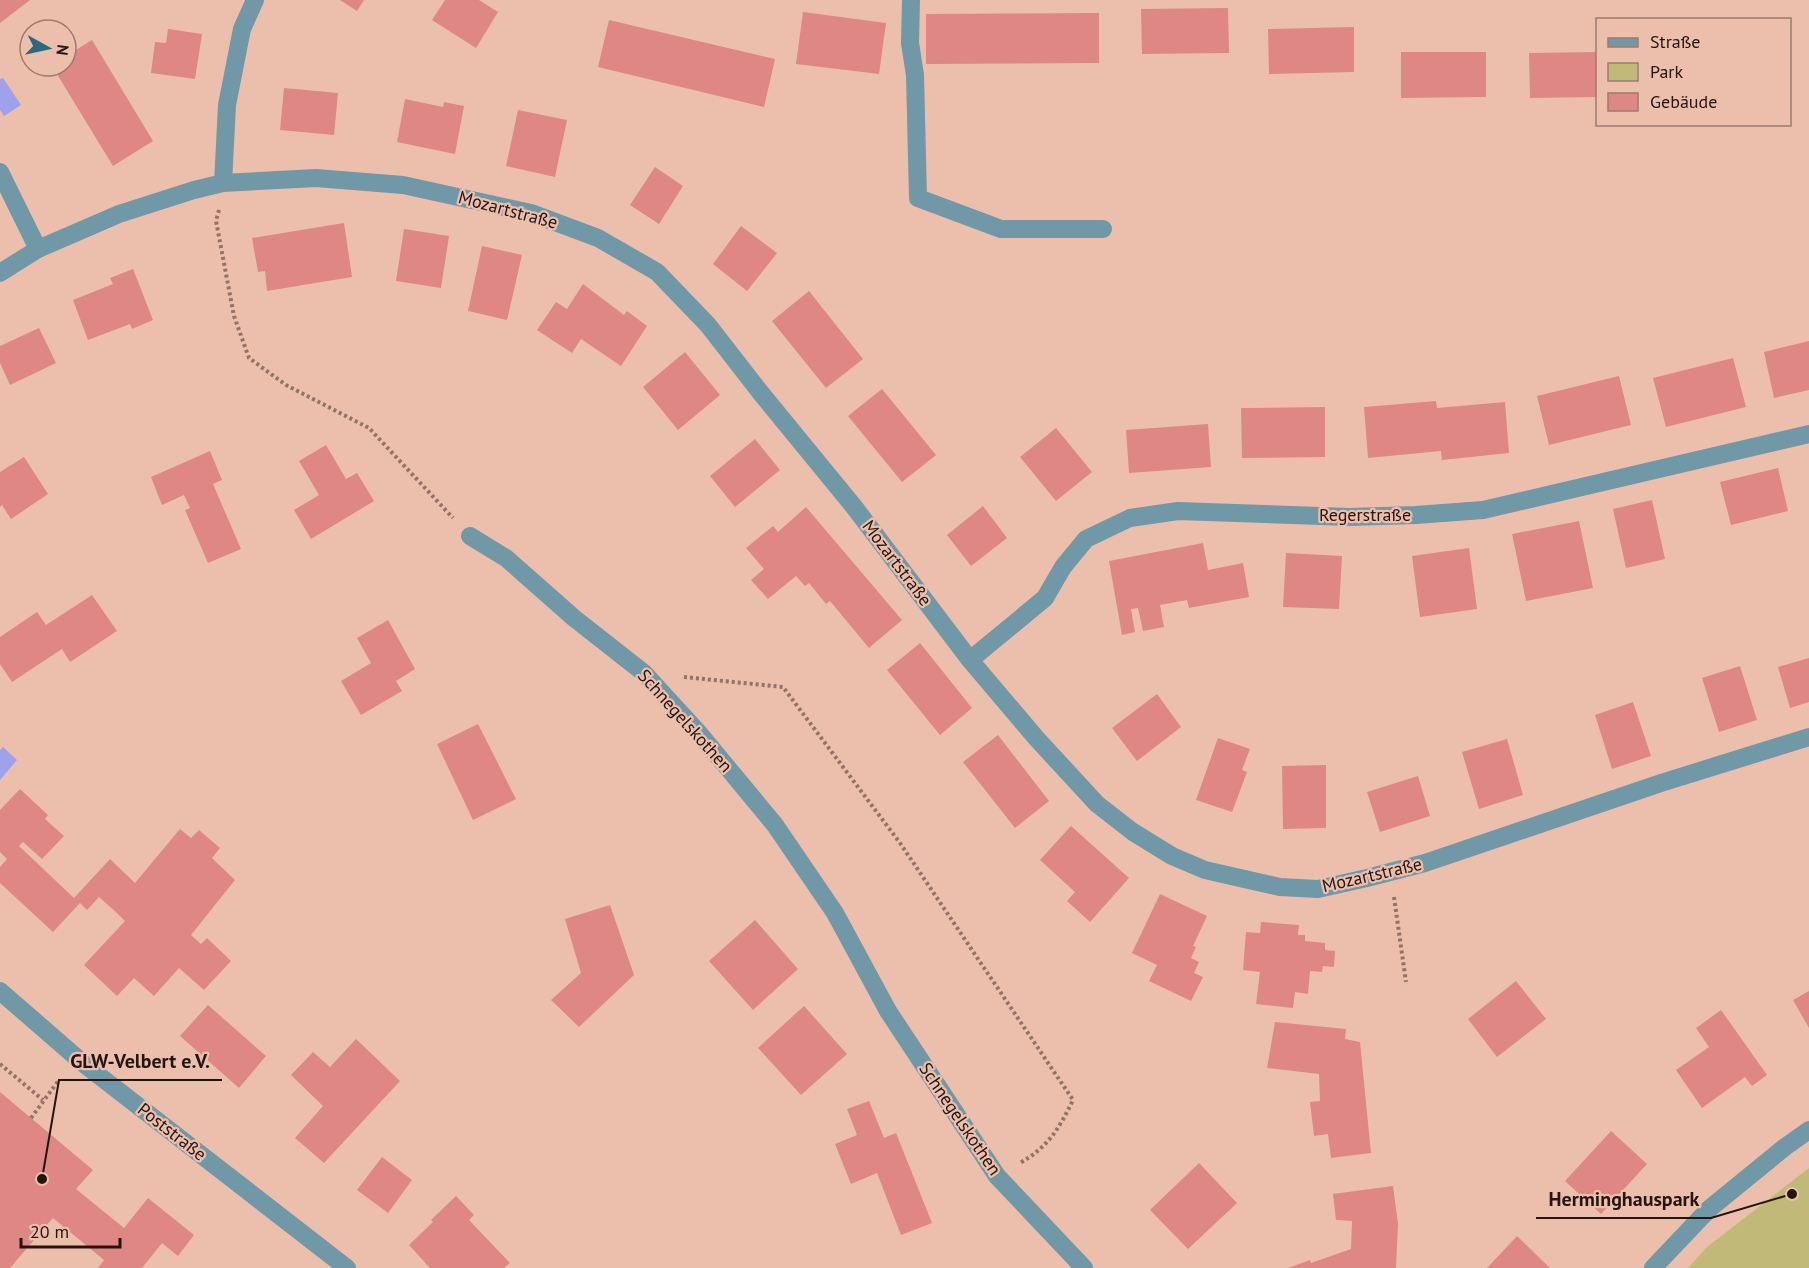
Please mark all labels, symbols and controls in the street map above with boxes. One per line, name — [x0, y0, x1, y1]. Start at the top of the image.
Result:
north arrow — [18, 18, 78, 78]
legend — [1596, 18, 1791, 126]
text: Straße — [1650, 30, 1701, 53]
text: N — [52, 43, 73, 57]
text: Park — [1650, 60, 1683, 83]
text: Gebäude — [1650, 90, 1717, 113]
street label: Mozartstraße — [456, 185, 560, 234]
street label: Regerstraße — [1319, 503, 1411, 526]
street label: Mozartstraße — [858, 515, 937, 610]
street label: Schnegelskothen — [633, 664, 738, 777]
street label: Mozartstraße — [1320, 852, 1424, 897]
callout: GLW-Velbert e.V. — [59, 1042, 222, 1080]
text: GLW-Velbert e.V. — [70, 1048, 210, 1074]
street label: Schnegelskothen — [914, 1058, 1007, 1179]
street label: Poststraße — [133, 1098, 211, 1166]
callout: Herminghauspark — [1536, 1180, 1711, 1218]
text: Herminghauspark — [1549, 1186, 1700, 1212]
scale bar — [21, 1211, 120, 1249]
text: 20 m — [30, 1220, 69, 1243]

